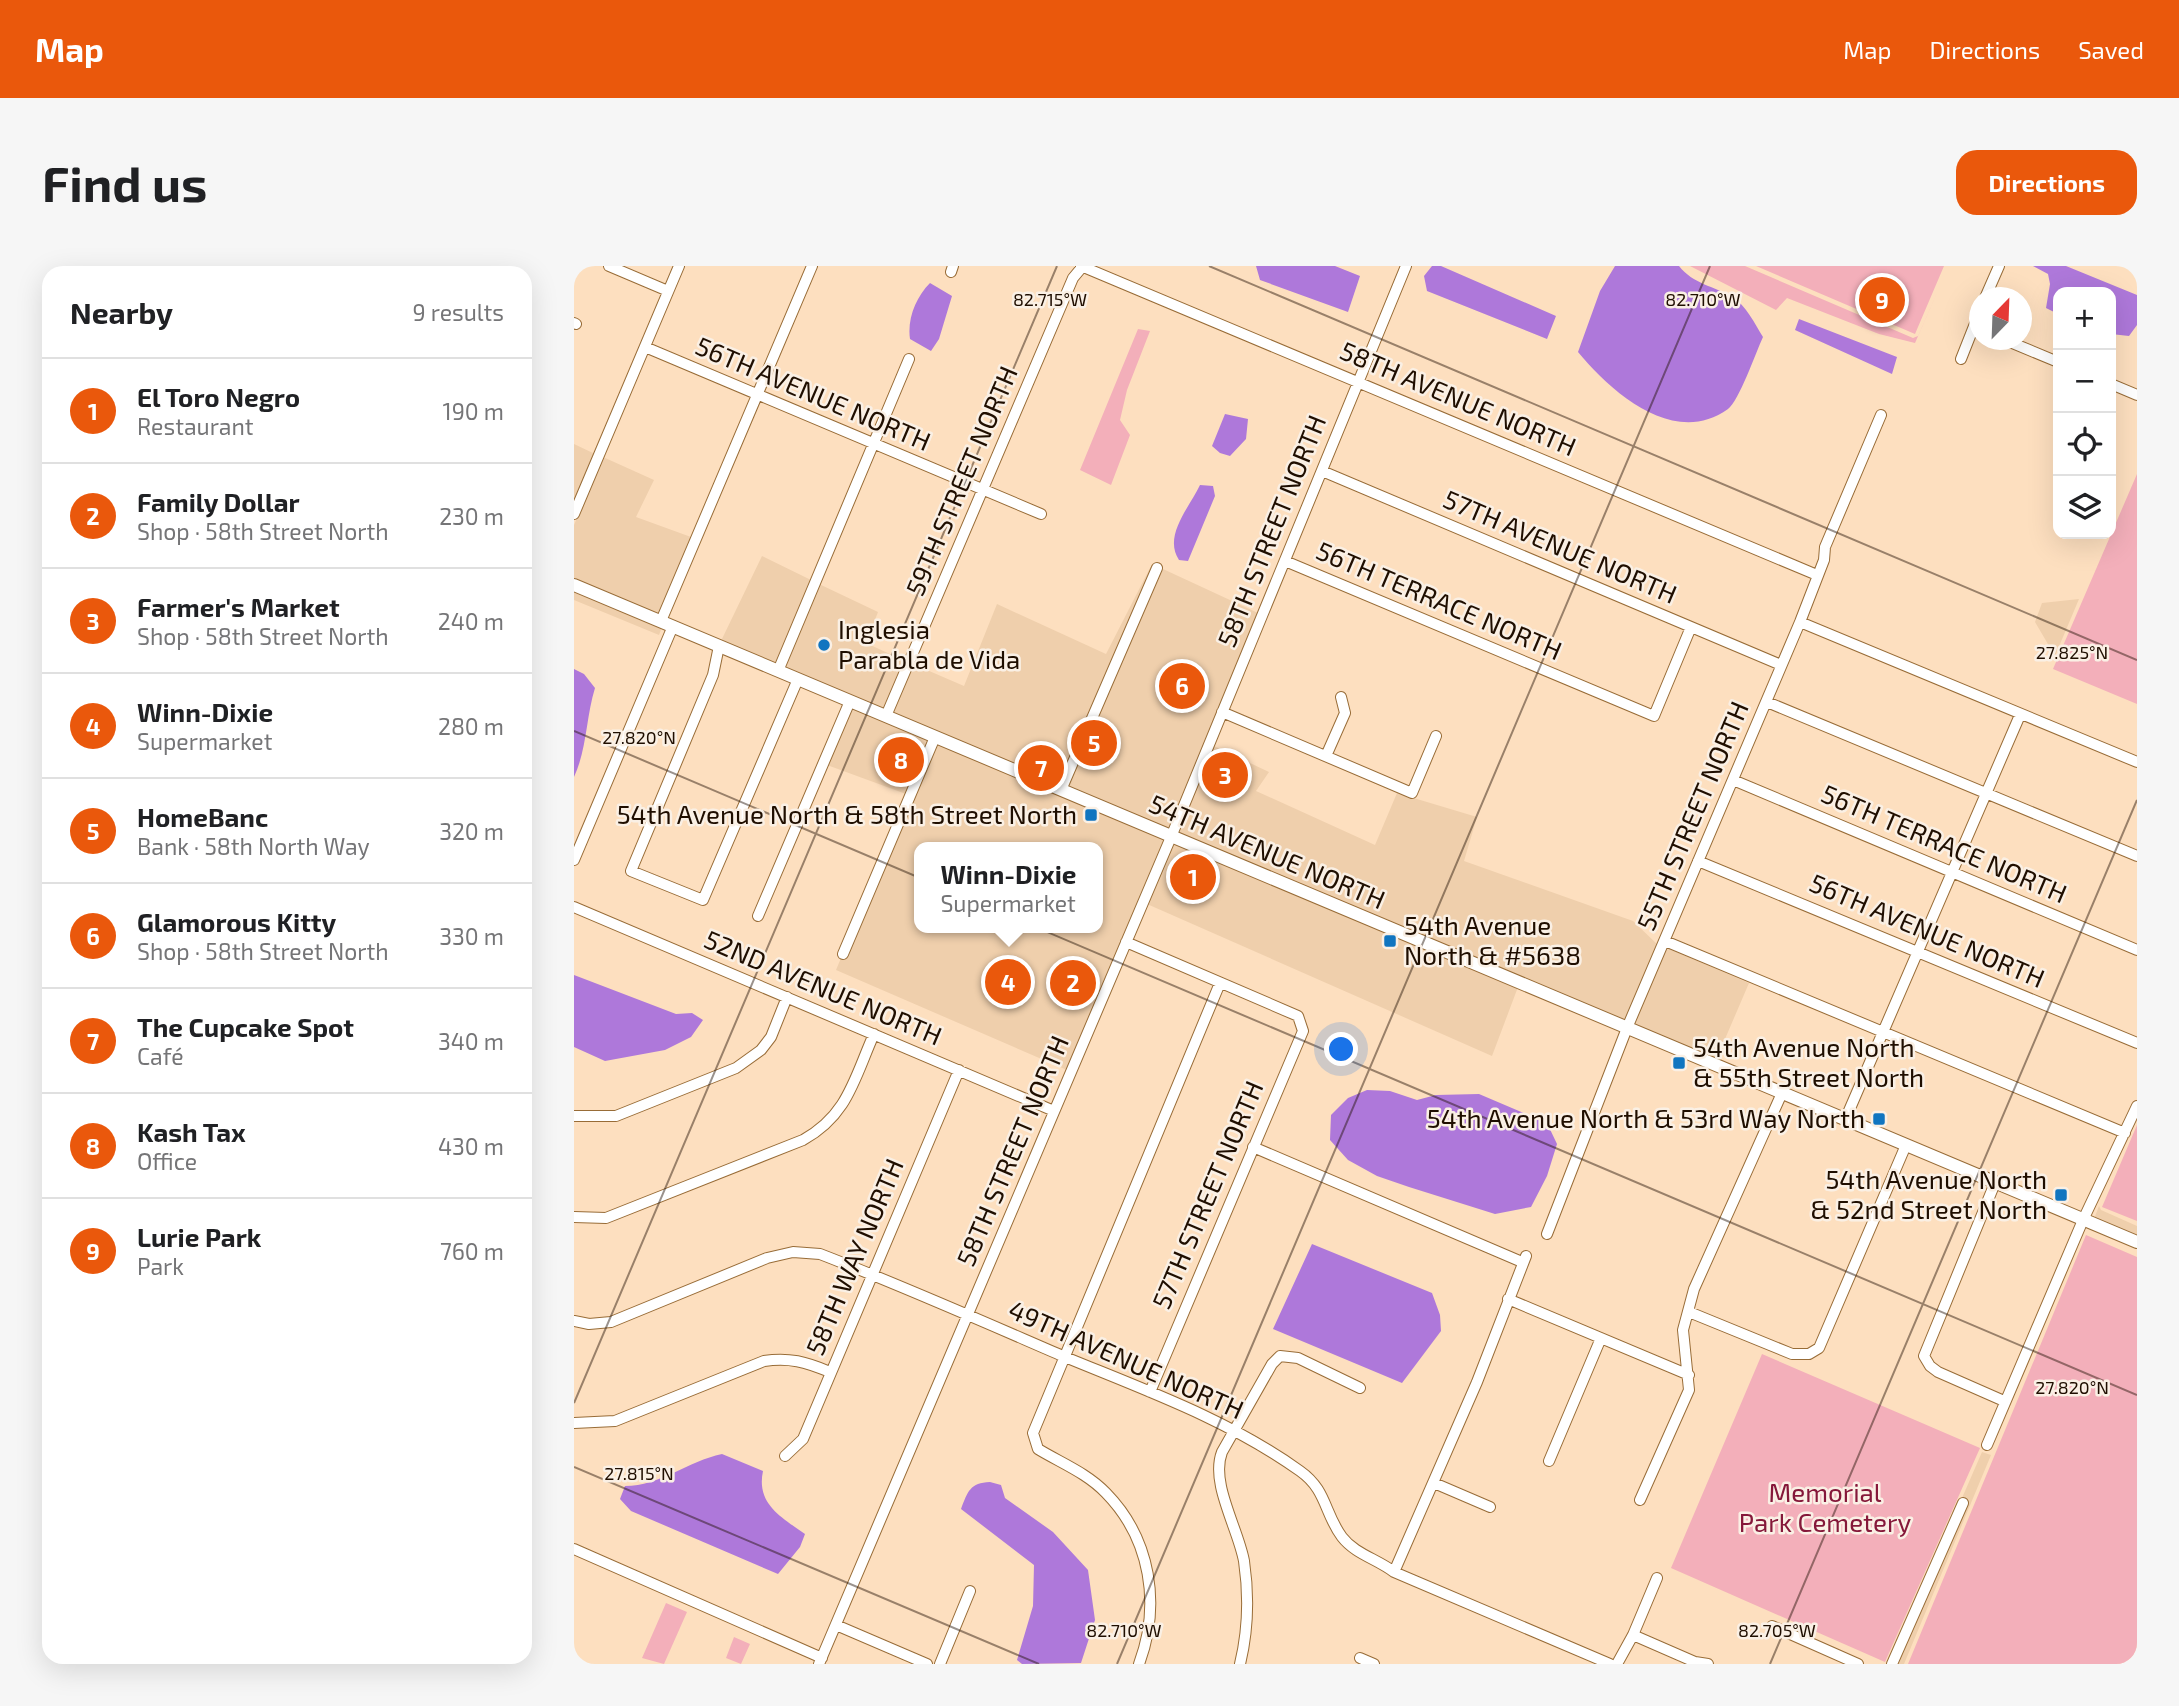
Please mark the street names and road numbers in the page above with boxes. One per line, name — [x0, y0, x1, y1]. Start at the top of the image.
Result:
street label: 56TH AVENUE NORTH — [691, 329, 936, 456]
street label: 58TH AVENUE NORTH — [1336, 334, 1581, 461]
street label: 59TH STREET NORTH — [898, 361, 1023, 600]
street label: 58TH STREET NORTH — [1210, 410, 1331, 651]
street label: 57TH AVENUE NORTH — [1439, 482, 1682, 609]
street label: 56TH TERRACE NORTH — [1312, 534, 1567, 665]
street label: 55TH STREET NORTH — [1629, 696, 1754, 934]
street label: 56TH TERRACE NORTH — [1817, 777, 2072, 908]
street label: 54TH AVENUE NORTH — [1145, 787, 1390, 914]
street label: 56TH AVENUE NORTH — [1805, 866, 2050, 993]
street label: 52ND AVENUE NORTH — [700, 923, 947, 1051]
street label: 58TH STREET NORTH — [949, 1031, 1074, 1270]
street label: 57TH STREET NORTH — [1145, 1076, 1269, 1313]
street label: 58TH WAY NORTH — [798, 1154, 909, 1359]
street label: 49TH AVENUE NORTH — [1004, 1293, 1249, 1424]

